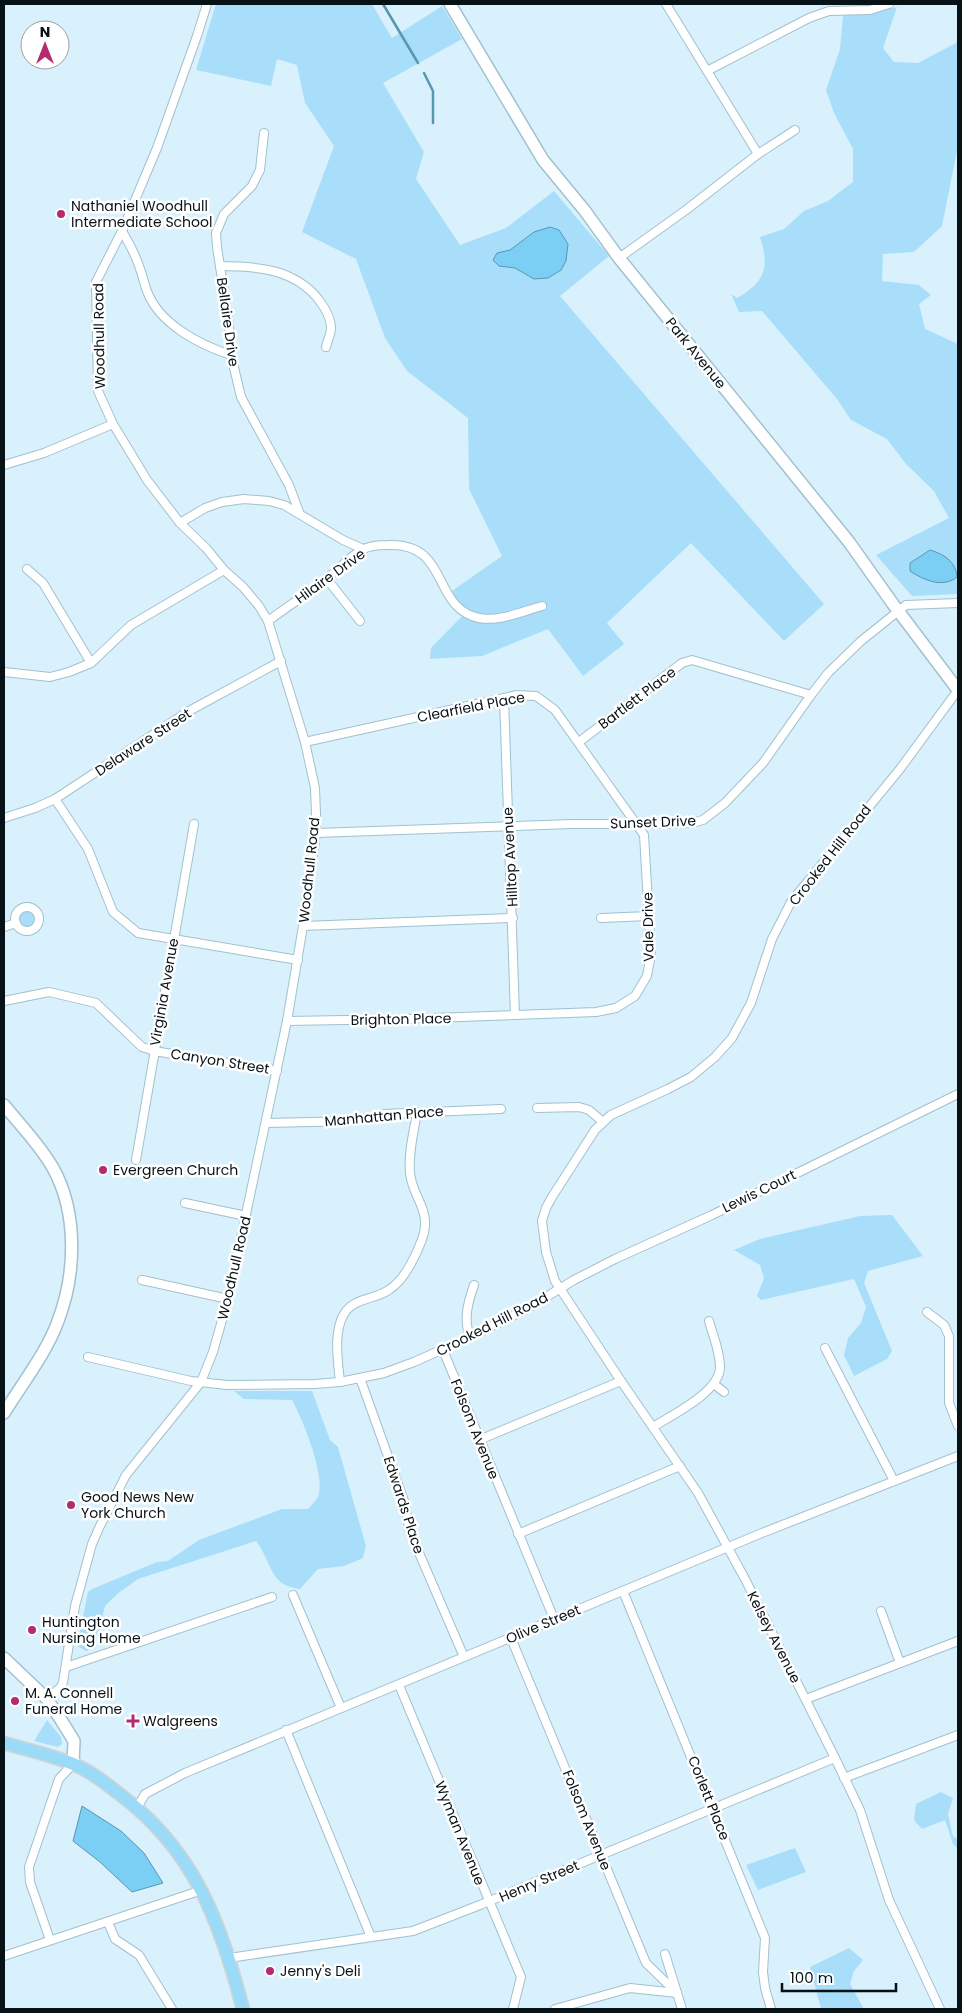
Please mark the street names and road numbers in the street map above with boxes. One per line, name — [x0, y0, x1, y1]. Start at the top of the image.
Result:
street label: Bellaire Drive — [212, 276, 244, 368]
street label: Woodhull Road — [88, 283, 110, 389]
street label: Park Avenue — [661, 313, 731, 393]
street label: Hilaire Drive — [291, 544, 369, 608]
street label: Bartlett Place — [594, 662, 680, 734]
street label: Clearfield Place — [416, 687, 527, 727]
street label: Delaware Street — [91, 703, 195, 781]
street label: Crooked Hill Road — [784, 800, 876, 910]
street label: Hilltop Avenue — [497, 806, 523, 907]
street label: Sunset Drive — [610, 810, 697, 833]
street label: Woodhull Road — [294, 816, 324, 924]
street label: Vale Drive — [637, 892, 659, 962]
street label: Virginia Avenue — [145, 936, 183, 1048]
street label: Brighton Place — [351, 1008, 452, 1030]
street label: Canyon Street — [169, 1043, 271, 1079]
street label: Manhattan Place — [324, 1101, 445, 1131]
street label: Lewis Court — [719, 1165, 799, 1217]
street label: Woodhull Road — [212, 1214, 256, 1322]
street label: Crooked Hill Road — [433, 1287, 551, 1361]
street label: Folsom Avenue — [446, 1376, 504, 1482]
street label: Edwards Place — [379, 1454, 429, 1557]
street label: Kelsey Avenue — [742, 1588, 806, 1687]
street label: Olive Street — [503, 1599, 583, 1649]
street label: Corlett Place — [683, 1753, 735, 1843]
street label: Folsom Avenue — [558, 1767, 616, 1873]
street label: Wyman Avenue — [430, 1778, 490, 1888]
street label: Henry Street — [496, 1855, 582, 1907]

